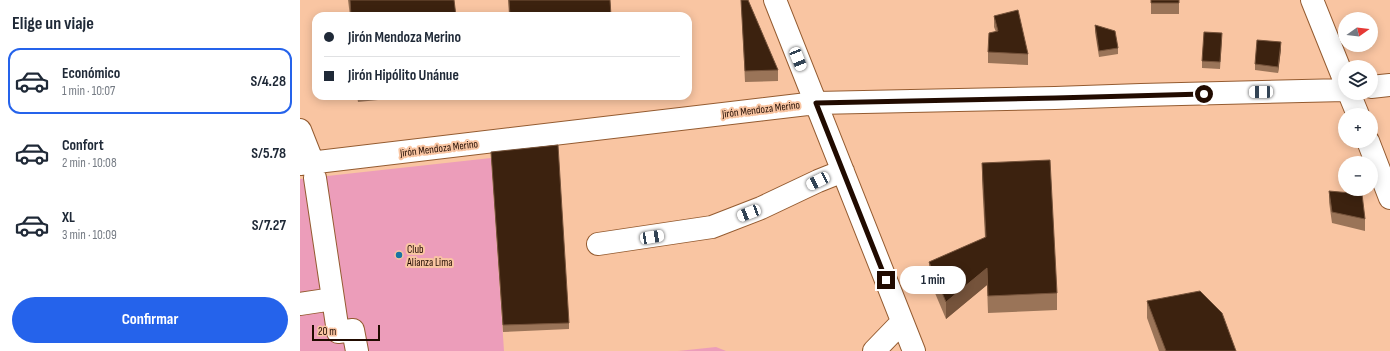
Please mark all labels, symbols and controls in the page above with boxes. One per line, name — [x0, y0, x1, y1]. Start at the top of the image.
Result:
north arrow — [1338, 12, 1378, 52]
map controls — [1338, 12, 1378, 196]
text: Elige un viaje — [12, 13, 94, 34]
text: Jirón Mendoza Merino — [348, 28, 461, 47]
car — [788, 46, 808, 72]
button: layers — [1338, 60, 1378, 100]
icon: car — [14, 63, 50, 99]
text: Económico — [62, 64, 120, 83]
text: Jirón Hipólito Unánue — [348, 66, 459, 85]
text: S/4.28 — [250, 72, 286, 91]
text: 1 min · 10:07 — [62, 83, 115, 99]
route start — [1195, 85, 1213, 103]
car — [1249, 86, 1273, 98]
street label: Jirón Mendoza Merino — [720, 98, 801, 121]
button: + — [1338, 108, 1378, 148]
icon: car — [14, 135, 50, 171]
text: Confort — [62, 136, 104, 155]
street label: Jirón Mendoza Merino — [398, 137, 479, 160]
text: S/5.78 — [251, 144, 286, 163]
text: 2 min · 10:08 — [62, 155, 117, 171]
button: − — [1338, 156, 1378, 196]
car — [805, 170, 831, 192]
car — [736, 203, 762, 223]
icon: car — [14, 207, 50, 243]
text: XL — [62, 208, 75, 227]
text: S/7.27 — [252, 216, 286, 235]
text: 3 min · 10:09 — [62, 227, 117, 243]
car — [639, 229, 665, 245]
place label: Club Alianza Lima — [406, 243, 452, 269]
marker: Club Alianza Lima — [394, 250, 404, 260]
callout: 1 min — [900, 266, 966, 294]
route end — [877, 271, 895, 289]
text: 1 min — [921, 272, 945, 288]
button: Confirmar — [12, 297, 288, 343]
scale bar — [312, 323, 380, 342]
text: 20 m — [318, 325, 336, 338]

